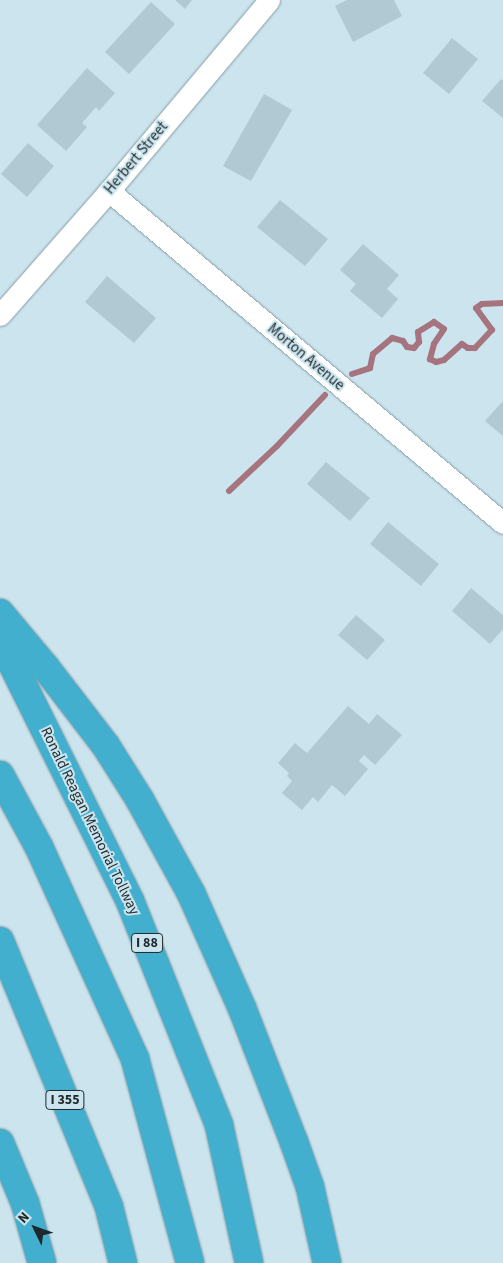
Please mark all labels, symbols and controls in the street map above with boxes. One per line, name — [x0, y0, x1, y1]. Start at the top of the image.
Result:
street label: Herbert Street — [100, 118, 172, 198]
street label: Morton Avenue — [264, 320, 348, 394]
street label: Ronald Reagan Memorial Tollway — [37, 724, 143, 918]
road number: I 88 — [131, 931, 163, 954]
road number: I 355 — [45, 1088, 85, 1112]
north arrow — [10, 1203, 60, 1253]
text: N — [13, 1208, 34, 1228]

